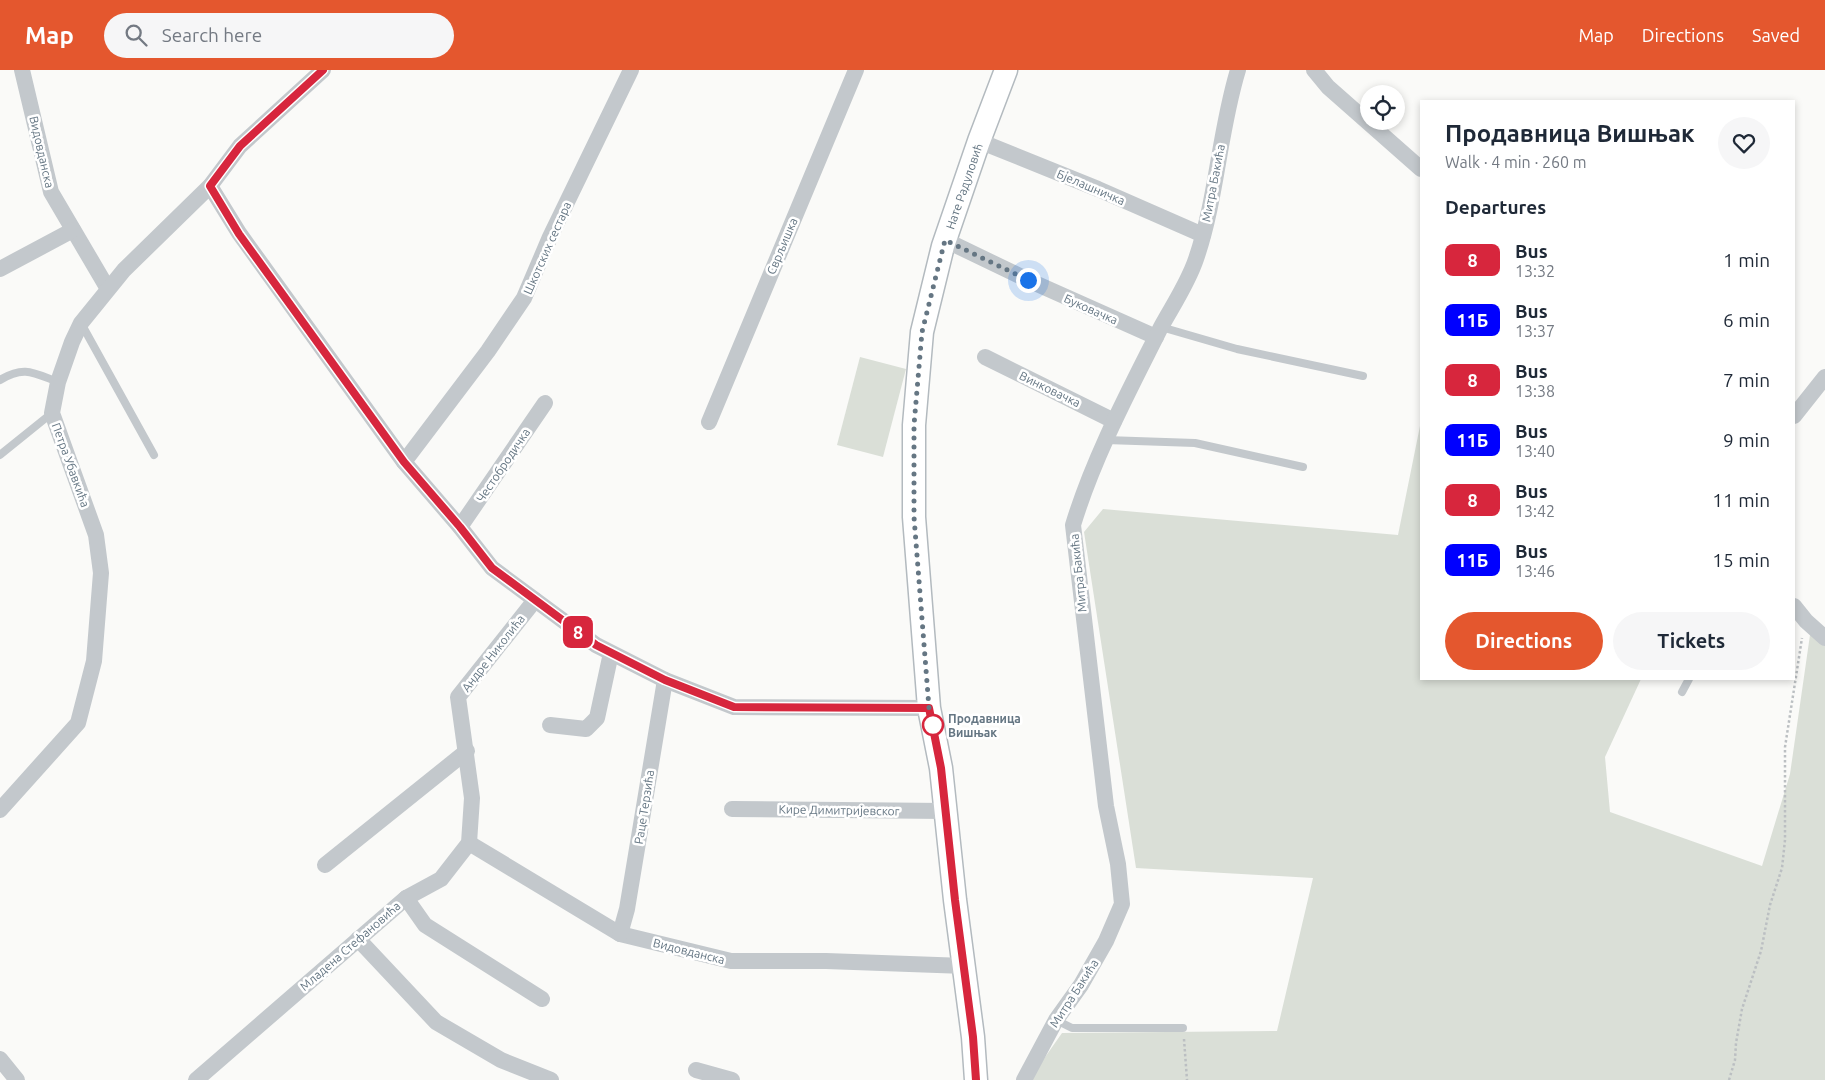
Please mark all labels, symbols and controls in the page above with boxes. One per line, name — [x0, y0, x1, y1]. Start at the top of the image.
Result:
search box — [104, 13, 454, 58]
icon: search — [122, 21, 150, 49]
text: Map — [25, 22, 74, 49]
text: Search here — [162, 24, 262, 46]
text: Map — [1578, 25, 1614, 45]
text: Directions — [1642, 25, 1724, 45]
text: Saved — [1752, 25, 1800, 45]
map controls — [1360, 85, 1405, 130]
button: locate — [1360, 85, 1405, 130]
street label: Видовданска — [27, 115, 57, 189]
button: heart — [1718, 117, 1770, 169]
text: Продавница Вишњак — [1445, 120, 1695, 147]
street label: Нате Радуловић — [943, 141, 984, 231]
street label: Митра Бакића — [1199, 143, 1227, 223]
text: Walk · 4 min · 260 m — [1445, 153, 1587, 171]
street label: Бјелашничка — [1055, 167, 1127, 207]
text: Departures — [1445, 196, 1546, 218]
street label: Шкотских сестара — [521, 200, 573, 296]
street label: Сврљишка — [764, 216, 800, 276]
text: Bus — [1515, 240, 1548, 262]
text: 1 min — [1723, 249, 1770, 271]
text: 8 — [1467, 250, 1478, 270]
text: 13:32 — [1515, 262, 1555, 280]
your location — [1016, 268, 1041, 293]
street label: Буковачка — [1062, 291, 1120, 327]
text: Bus — [1515, 300, 1548, 322]
text: 6 min — [1723, 309, 1770, 331]
text: 11Б — [1457, 310, 1488, 330]
text: 13:37 — [1515, 322, 1555, 340]
text: Bus — [1515, 360, 1548, 382]
street label: Винковачка — [1017, 369, 1083, 409]
text: 7 min — [1723, 369, 1770, 391]
text: 8 — [1467, 370, 1478, 390]
text: 13:38 — [1515, 382, 1555, 400]
text: Bus — [1515, 420, 1548, 442]
street label: Петра Убавкића — [50, 421, 92, 509]
street label: Честобродичка — [474, 426, 532, 504]
text: 9 min — [1723, 429, 1770, 451]
text: 11Б — [1457, 430, 1488, 450]
text: 13:40 — [1515, 442, 1555, 460]
text: Bus — [1515, 480, 1548, 502]
text: 11 min — [1712, 489, 1770, 511]
text: 8 — [1467, 490, 1478, 510]
text: 13:42 — [1515, 502, 1555, 520]
street label: Митра Бакића — [1067, 533, 1089, 613]
text: Bus — [1515, 540, 1548, 562]
text: 15 min — [1712, 549, 1770, 571]
text: 11Б — [1457, 550, 1488, 570]
text: 13:46 — [1515, 562, 1555, 580]
street label: Андре Николића — [459, 612, 527, 694]
button: Directions — [1445, 612, 1603, 670]
button: Tickets — [1613, 612, 1770, 670]
line badge: 8 — [562, 616, 594, 648]
text: 8 — [573, 622, 583, 642]
place label: Продавница Вишњак — [948, 712, 1021, 739]
marker: Продавница Вишњак — [922, 714, 944, 736]
street label: Раце Терзића — [632, 769, 656, 845]
street label: Кире Димитријевског — [778, 802, 900, 818]
street label: Младена Стефановића — [297, 899, 403, 993]
street label: Видовданска — [652, 936, 726, 966]
street label: Митра Бакића — [1047, 956, 1101, 1030]

